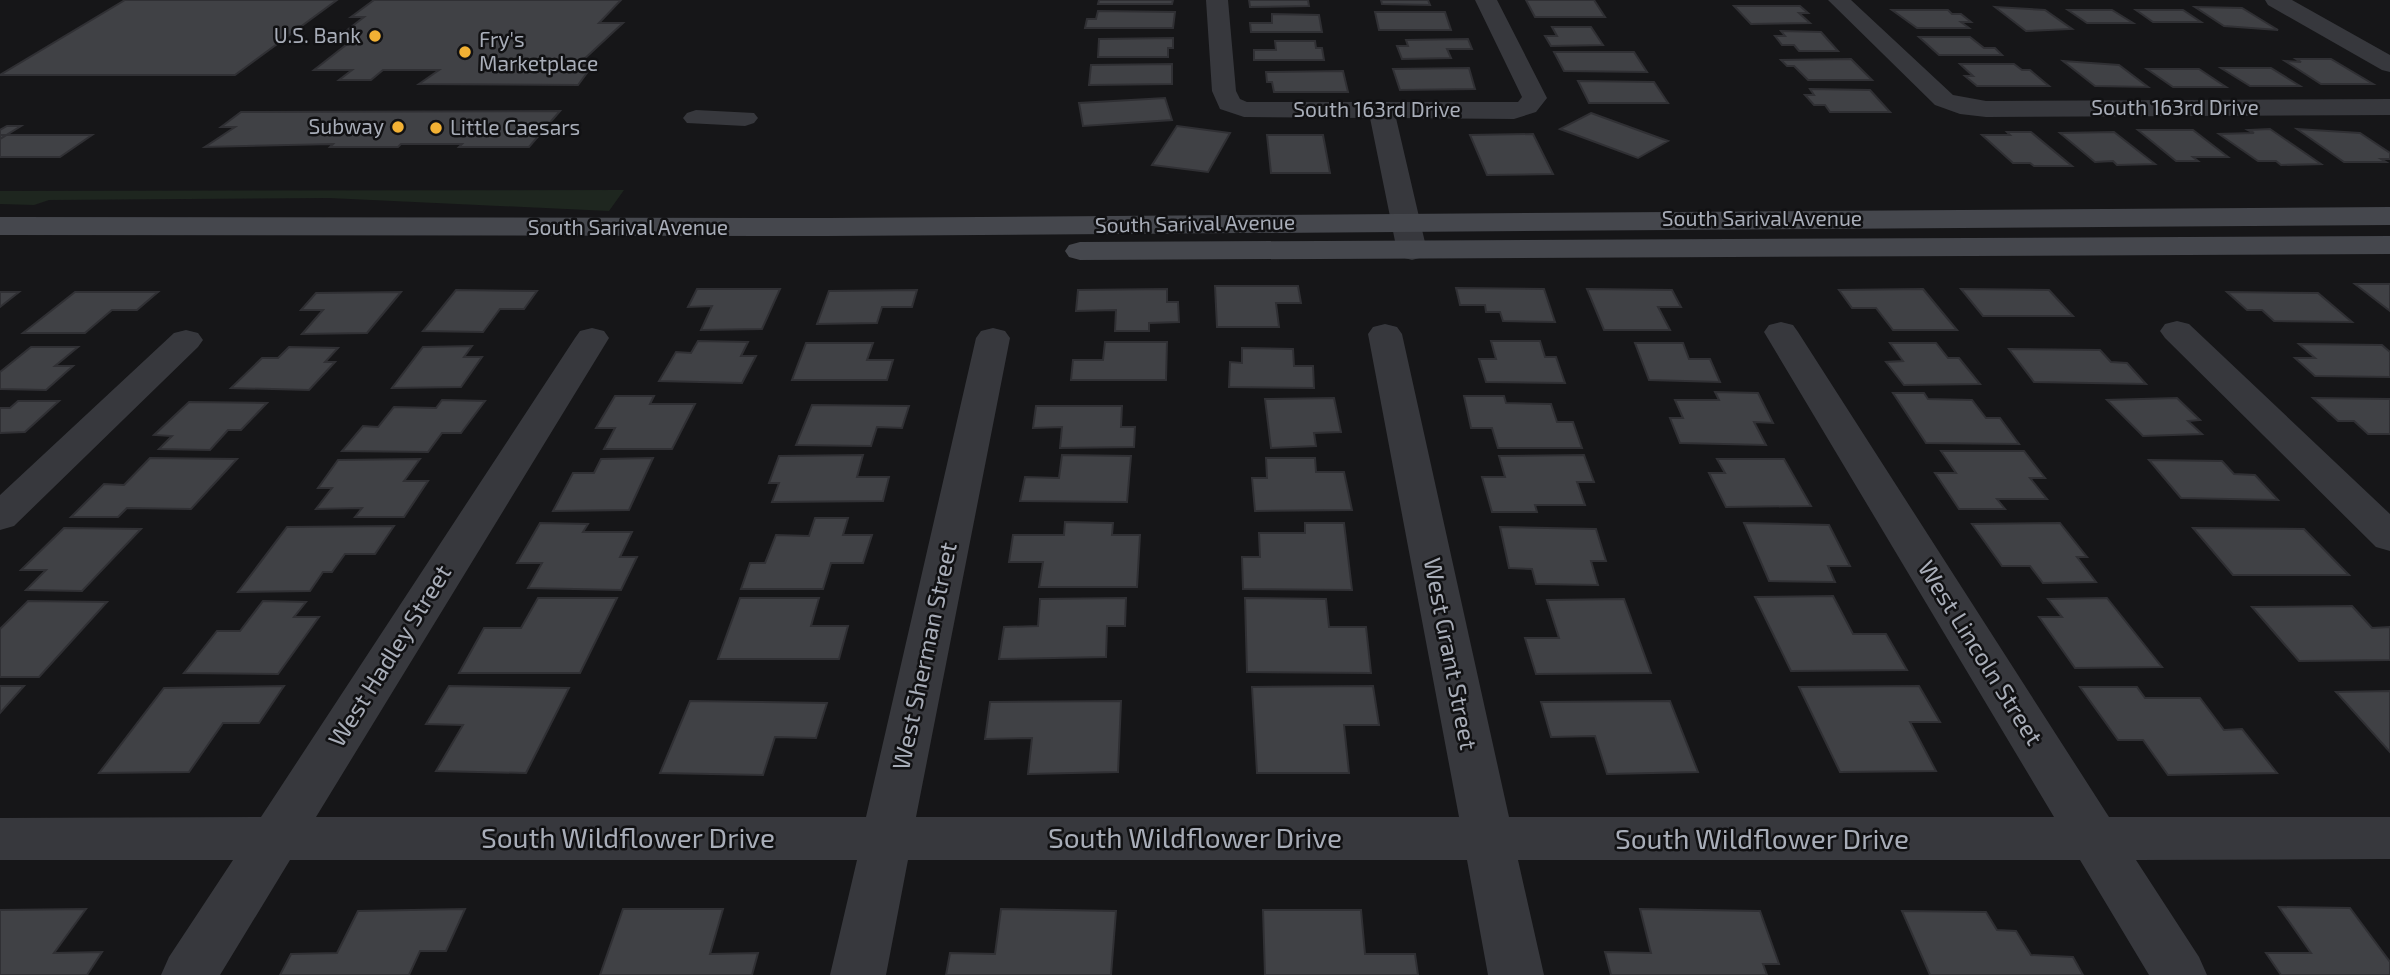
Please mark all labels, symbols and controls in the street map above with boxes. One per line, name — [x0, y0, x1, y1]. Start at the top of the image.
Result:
place label: U.S. Bank — [274, 22, 361, 47]
place label: Fry's Marketplace — [479, 26, 598, 75]
marker: U.S. Bank — [367, 28, 383, 44]
marker: Fry's Marketplace — [457, 44, 473, 60]
street label: South 163rd Drive — [2091, 94, 2259, 119]
street label: South 163rd Drive — [1293, 96, 1461, 121]
place label: Subway — [308, 113, 384, 138]
place label: Little Caesars — [450, 114, 580, 139]
marker: Subway — [390, 119, 406, 135]
marker: Little Caesars — [428, 120, 444, 136]
street label: South Sarival Avenue — [1662, 205, 1862, 230]
street label: South Sarival Avenue — [1095, 208, 1295, 237]
street label: South Sarival Avenue — [528, 214, 728, 239]
street label: West Sherman Street — [885, 539, 962, 772]
street label: West Lincoln Street — [1913, 554, 2050, 750]
street label: West Grant Street — [1419, 555, 1484, 752]
street label: West Hadley Street — [321, 559, 456, 752]
street label: South Wildflower Drive — [481, 820, 775, 854]
street label: South Wildflower Drive — [1048, 820, 1342, 854]
street label: South Wildflower Drive — [1615, 821, 1909, 855]

